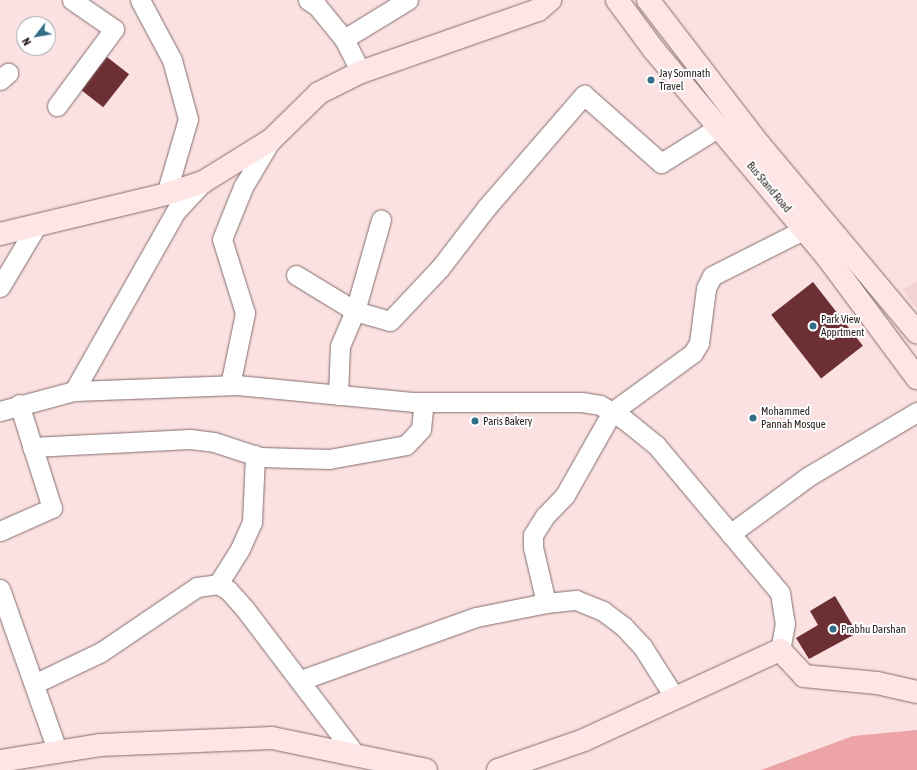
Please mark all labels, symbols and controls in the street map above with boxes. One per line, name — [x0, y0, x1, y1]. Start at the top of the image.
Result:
north arrow — [16, 16, 56, 56]
text: N — [20, 36, 33, 48]
place label: Jay Somnath Travel — [659, 67, 710, 93]
marker: Jay Somnath Travel — [646, 75, 656, 85]
street label: Bus Stand Road — [744, 159, 794, 215]
place label: Park View Apprtment — [821, 313, 865, 339]
marker: Park View Apprtment — [808, 321, 818, 331]
place label: Mohammed Pannah Mosque — [761, 405, 826, 431]
marker: Mohammed Pannah Mosque — [748, 413, 758, 423]
place label: Paris Bakery — [483, 414, 532, 428]
marker: Paris Bakery — [470, 416, 480, 426]
place label: Prabhu Darshan — [841, 622, 906, 636]
marker: Prabhu Darshan — [828, 624, 838, 634]

